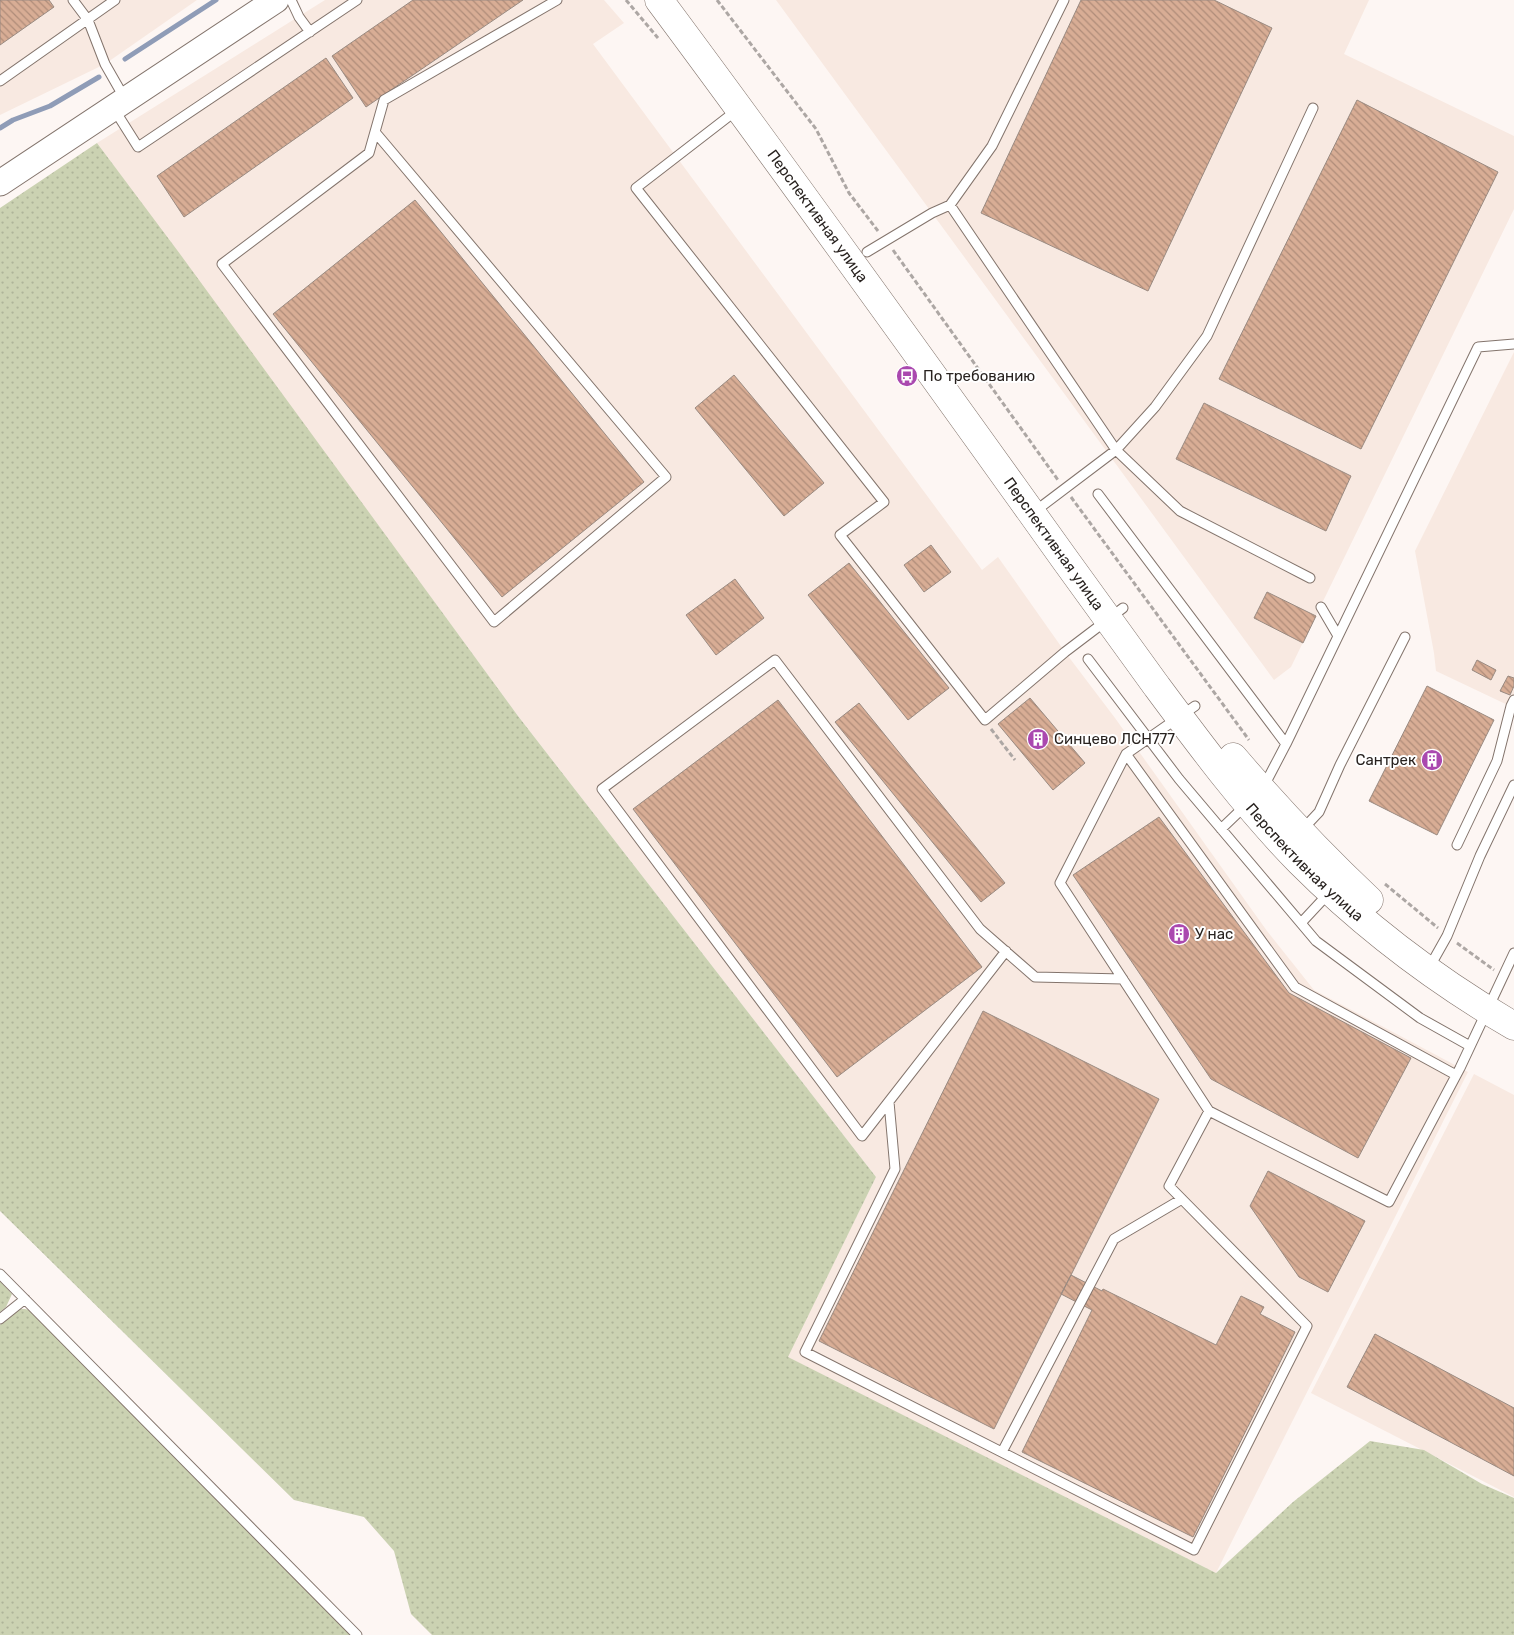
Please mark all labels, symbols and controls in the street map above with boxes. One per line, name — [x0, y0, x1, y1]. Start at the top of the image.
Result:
street label: Перспективная улица — [763, 146, 872, 286]
bus stop icon: По требованию — [895, 364, 919, 388]
place label: По требованию — [923, 367, 1035, 385]
street label: Перспективная улица — [1000, 474, 1108, 614]
building icon: Синцево ЛСН777 — [1026, 727, 1050, 751]
place label: Синцево ЛСН777 — [1054, 730, 1175, 748]
building icon: Сантрек — [1420, 748, 1444, 772]
place label: Сантрек — [1356, 751, 1416, 769]
street label: Перспективная улица — [1242, 800, 1367, 925]
building icon: У нас — [1167, 922, 1191, 946]
place label: У нас — [1195, 925, 1233, 943]

